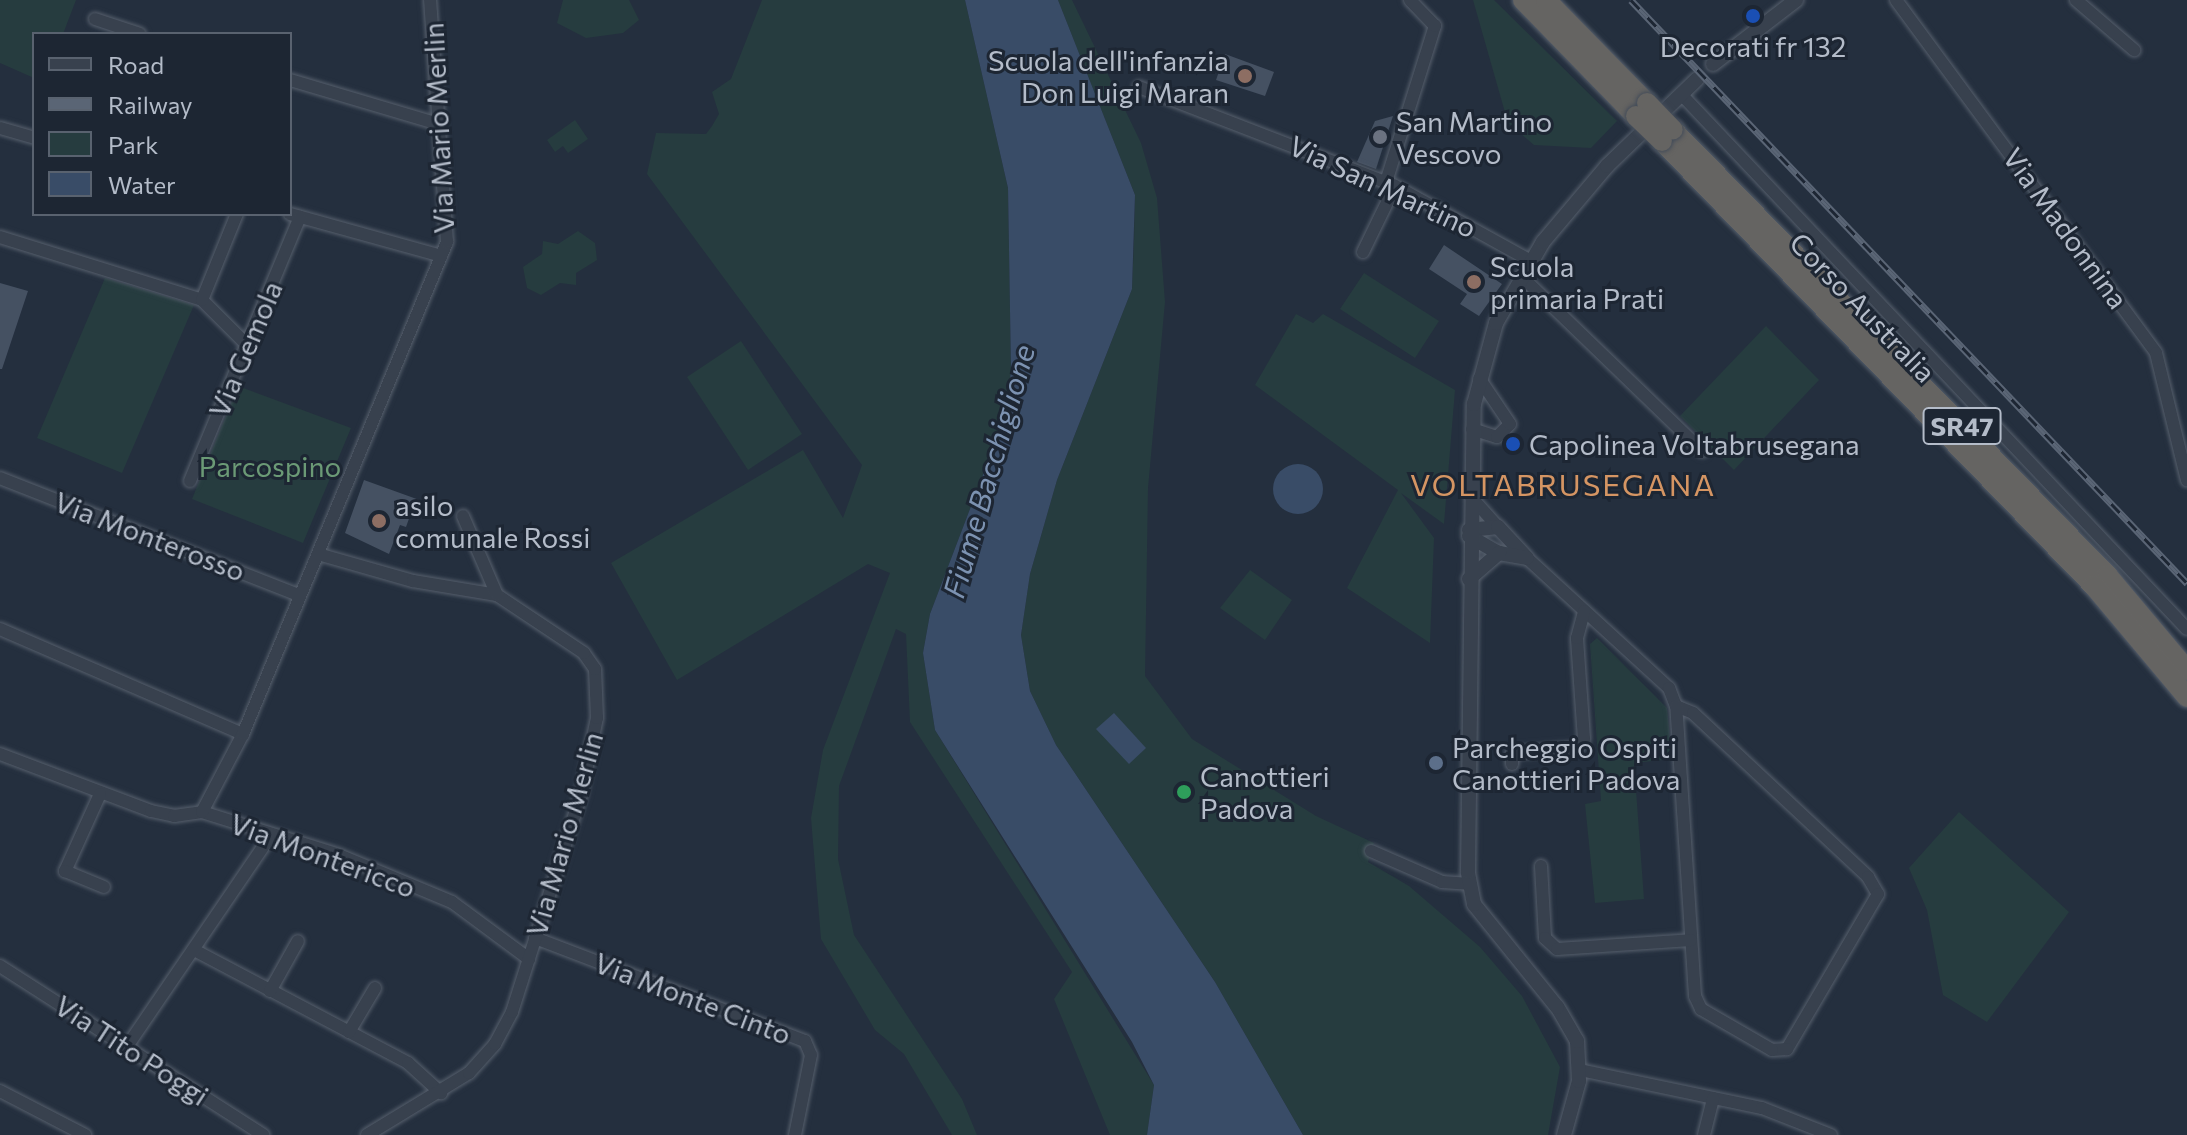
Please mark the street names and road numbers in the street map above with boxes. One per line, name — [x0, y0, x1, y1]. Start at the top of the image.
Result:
street label: Via Mario Merlin — [416, 22, 460, 234]
street label: Via San Martino — [1284, 128, 1482, 244]
street label: Via Madonnina — [1996, 141, 2136, 315]
street label: Corso Australia — [1783, 225, 1943, 389]
street label: Via Gemola — [201, 276, 289, 422]
road number: SR47 — [1922, 404, 2002, 448]
street label: Via Monterosso — [50, 484, 250, 588]
street label: Via Mario Merlin — [519, 728, 609, 940]
street label: Via Montericco — [226, 806, 420, 904]
street label: Via Monte Cinto — [590, 945, 796, 1051]
street label: Via Tito Poggi — [49, 988, 215, 1112]

